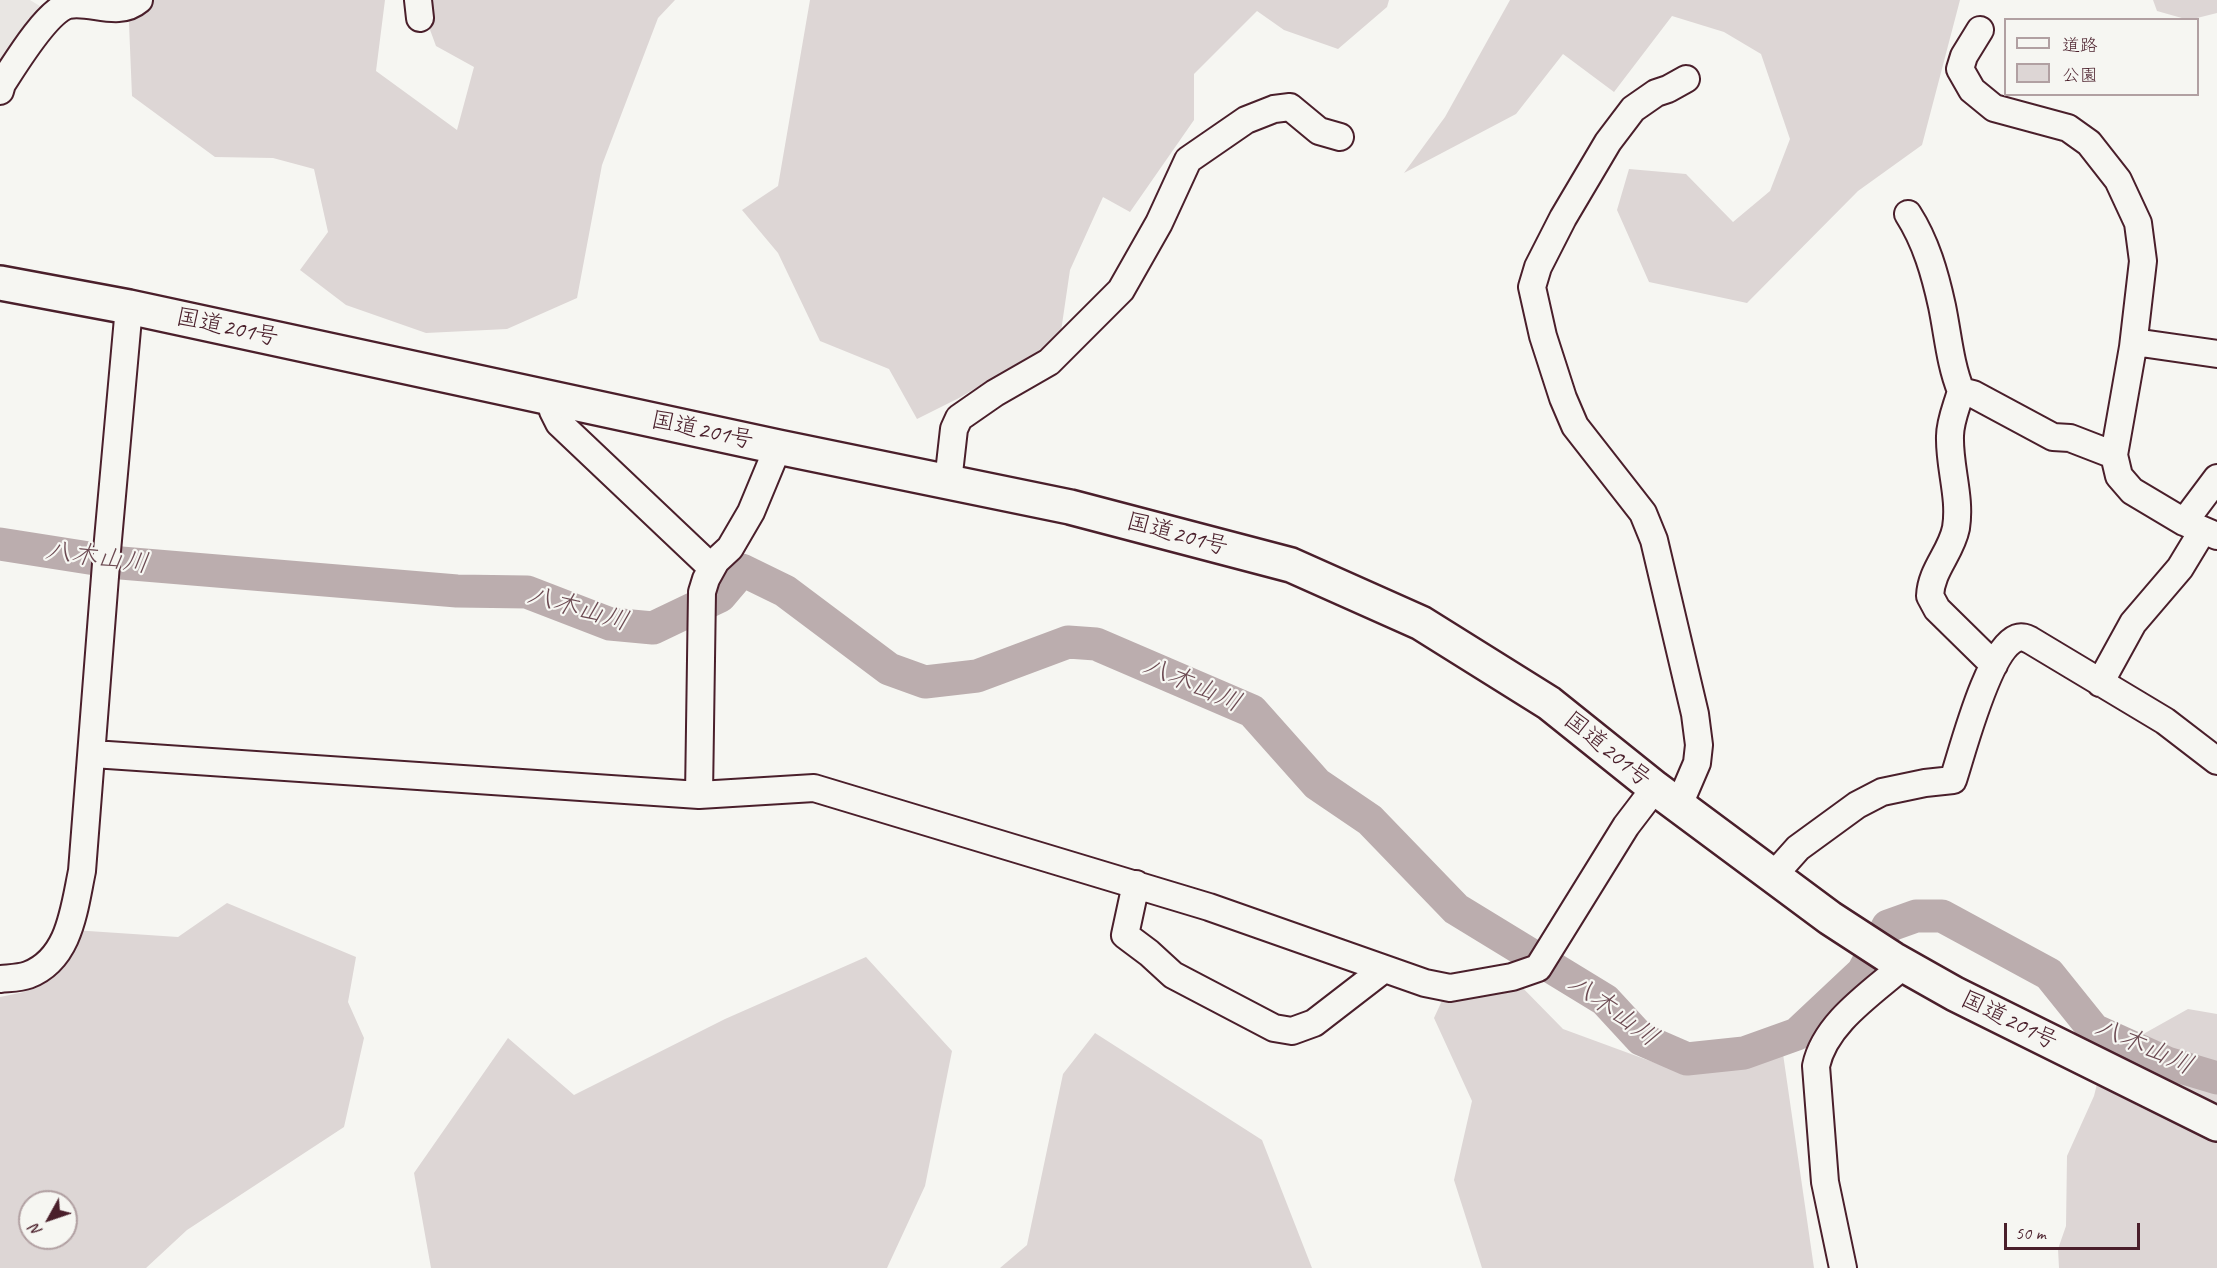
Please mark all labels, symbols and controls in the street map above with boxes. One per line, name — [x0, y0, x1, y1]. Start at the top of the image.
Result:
legend — [2004, 18, 2199, 96]
text: 道路 — [2062, 34, 2098, 56]
text: 公園 — [2062, 64, 2098, 86]
street label: 国道201号 — [173, 303, 281, 353]
street label: 国道201号 — [648, 406, 756, 456]
street label: 国道201号 — [1123, 508, 1231, 562]
water label: 八木山川 — [43, 535, 151, 581]
water label: 八木山川 — [524, 580, 632, 638]
water label: 八木山川 — [1138, 650, 1246, 720]
street label: 国道201号 — [1557, 706, 1657, 794]
water label: 八木山川 — [1562, 968, 1664, 1054]
street label: 国道201号 — [1956, 985, 2062, 1057]
water label: 八木山川 — [2090, 1012, 2198, 1082]
north arrow — [18, 1190, 78, 1250]
scale bar — [2007, 1211, 2144, 1249]
text: N — [25, 1220, 47, 1241]
text: 50 m — [2015, 1222, 2046, 1244]

